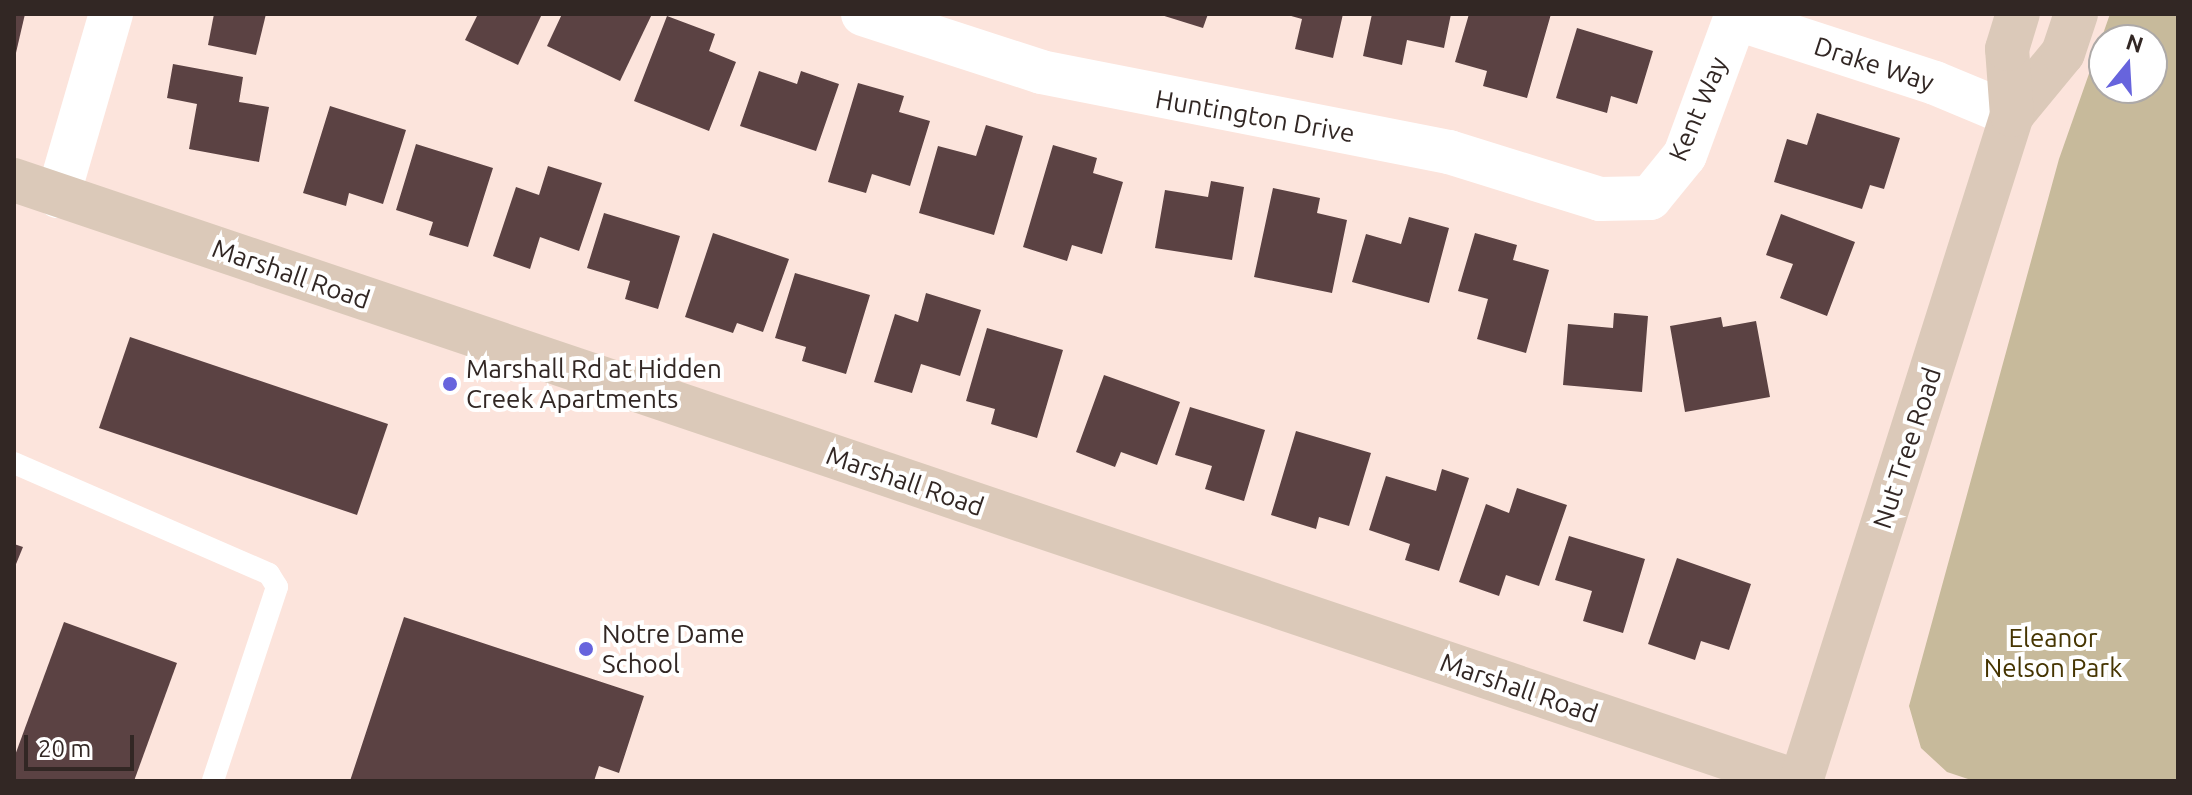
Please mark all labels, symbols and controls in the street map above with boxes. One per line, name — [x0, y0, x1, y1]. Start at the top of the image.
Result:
north arrow — [2088, 24, 2168, 104]
text: N — [2123, 28, 2147, 57]
street label: Drake Way — [1810, 30, 1938, 98]
street label: Kent Way — [1662, 52, 1734, 166]
street label: Huntington Drive — [1153, 83, 1357, 149]
street label: Marshall Road — [208, 232, 374, 316]
place label: Marshall Rd at Hidden Creek Apartments — [466, 353, 722, 414]
street label: Nut Tree Road — [1866, 363, 1948, 533]
marker: Marshall Rd at Hidden Creek Apartments — [441, 375, 459, 393]
street label: Marshall Road — [822, 439, 988, 523]
place label: Notre Dame School — [602, 618, 745, 680]
park label: Eleanor Nelson Park — [1984, 622, 2122, 684]
marker: Notre Dame School — [577, 640, 595, 658]
street label: Marshall Road — [1436, 646, 1602, 730]
scale bar — [28, 719, 138, 769]
text: 20 m — [38, 735, 91, 762]

